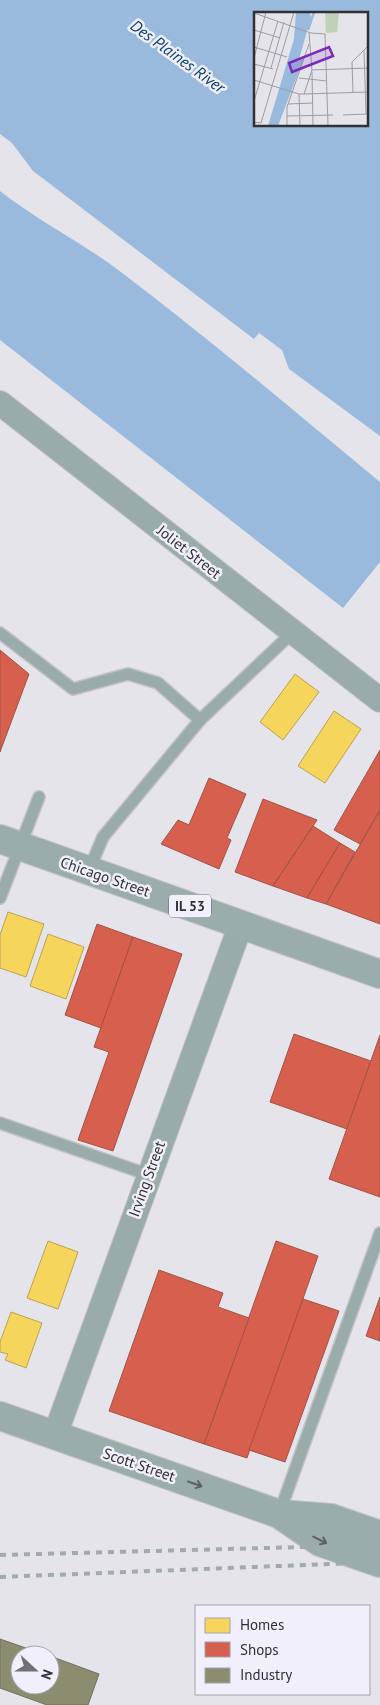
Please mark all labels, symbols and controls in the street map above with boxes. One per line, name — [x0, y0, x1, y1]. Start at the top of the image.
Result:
inset map — [254, 12, 368, 126]
water label: Des Plaines River — [127, 15, 230, 98]
street label: Joliet Street — [153, 520, 225, 582]
street label: Chicago Street — [58, 852, 152, 901]
road number: IL 53 — [169, 894, 211, 918]
street label: Irving Street — [124, 1138, 169, 1219]
street label: Scott Street — [101, 1443, 178, 1486]
one-way arrow — [186, 1480, 202, 1489]
one-way arrow — [312, 1535, 327, 1545]
legend — [195, 1605, 370, 1695]
text: Homes — [240, 1615, 284, 1634]
text: Shops — [240, 1640, 279, 1659]
north arrow — [10, 1645, 60, 1695]
text: Industry — [240, 1665, 292, 1684]
text: N — [37, 1667, 57, 1682]

